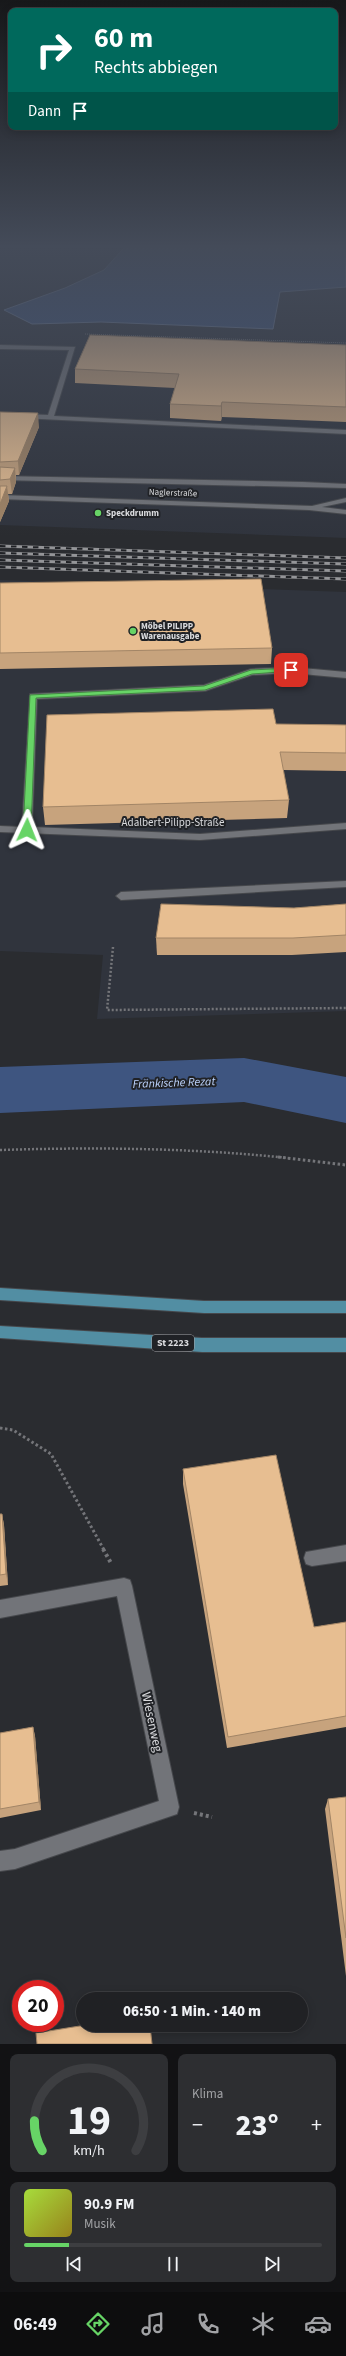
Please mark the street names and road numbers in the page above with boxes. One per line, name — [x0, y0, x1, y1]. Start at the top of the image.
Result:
street label: Naglerstraße — [149, 486, 198, 500]
street label: Adalbert-Pilipp-Straße — [122, 815, 225, 830]
road number: St 2223 — [152, 1335, 194, 1351]
street label: Wiesenweg — [137, 1690, 167, 1754]

